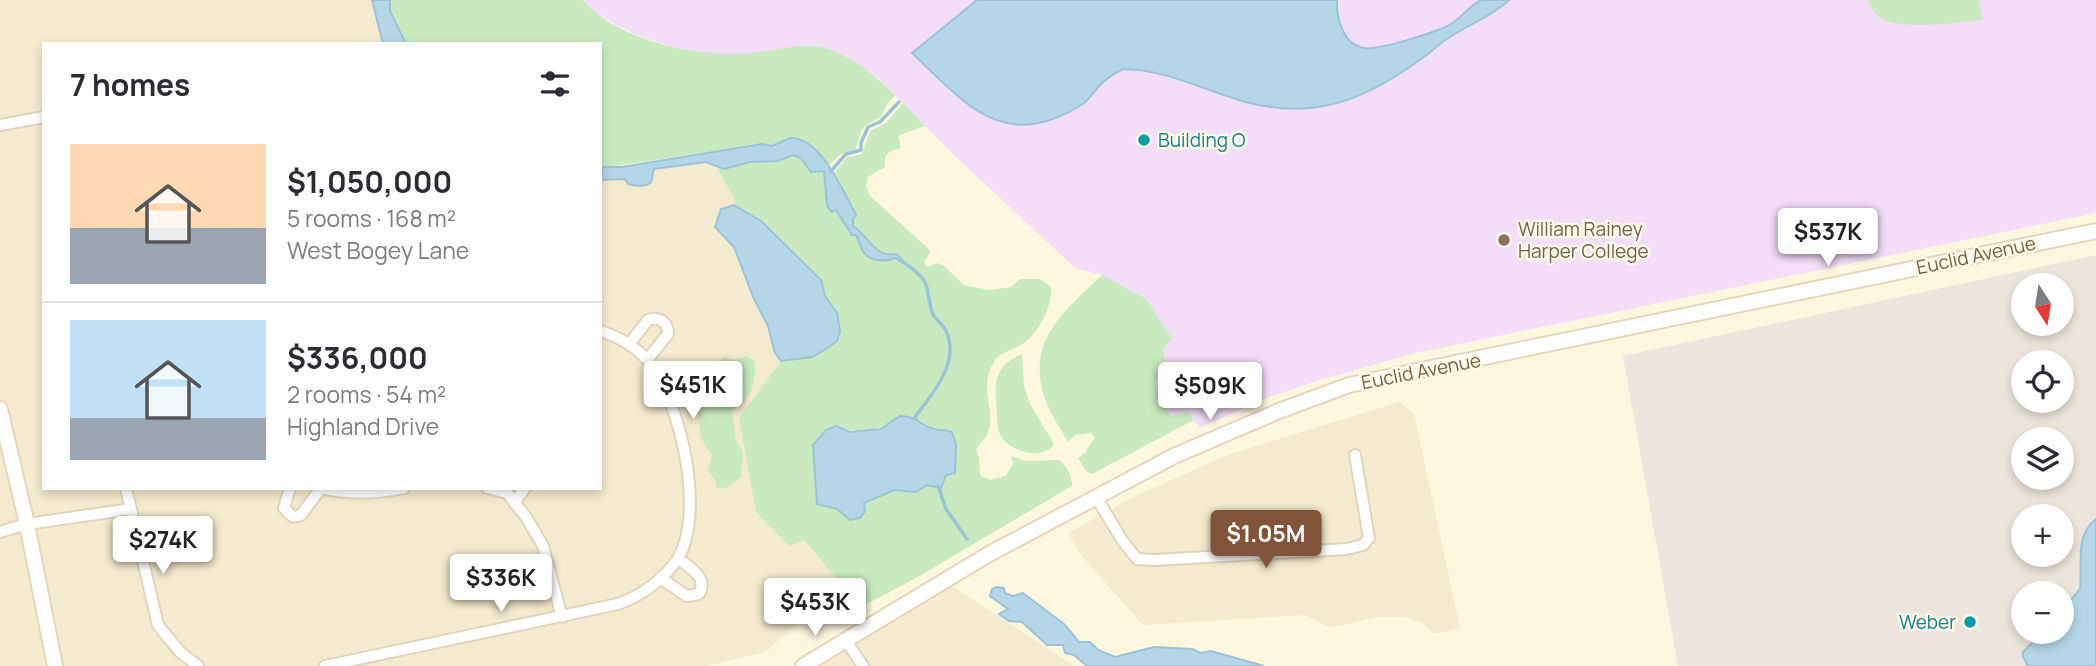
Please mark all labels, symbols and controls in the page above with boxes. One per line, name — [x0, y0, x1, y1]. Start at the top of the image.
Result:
text: 7 homes — [70, 64, 190, 105]
icon: filters — [536, 65, 574, 103]
place label: Building O — [1158, 127, 1246, 153]
marker: Building O — [1136, 132, 1152, 148]
text: $1,050,000 — [287, 161, 452, 202]
icon: home — [126, 172, 210, 256]
text: 5 rooms · 168 m² — [287, 202, 456, 234]
pin: $537K — [1779, 208, 1877, 268]
text: $537K — [1794, 215, 1862, 247]
place label: William Rainey Harper College — [1518, 216, 1649, 264]
street label: Euclid Avenue — [1914, 230, 2038, 280]
marker: William Rainey Harper College — [1496, 232, 1512, 248]
text: West Bogey Lane — [287, 234, 469, 266]
north arrow — [2011, 273, 2074, 336]
map controls — [2011, 273, 2074, 644]
text: $336,000 — [287, 337, 428, 378]
street label: Euclid Avenue — [1359, 347, 1483, 395]
icon: home — [126, 348, 210, 432]
button: locate — [2011, 350, 2074, 413]
pin: $451K — [644, 362, 742, 421]
pin: $509K — [1161, 362, 1259, 422]
text: $451K — [660, 368, 726, 400]
text: $509K — [1174, 369, 1246, 401]
text: 2 rooms · 54 m² — [287, 378, 446, 410]
text: Highland Drive — [287, 410, 439, 442]
button: layers — [2011, 427, 2074, 490]
button: + — [2011, 504, 2074, 567]
pin: $1.05M — [1209, 510, 1323, 570]
pin: $274K — [114, 516, 212, 576]
text: $1.05M — [1227, 517, 1305, 549]
text: $274K — [129, 523, 197, 555]
pin: $336K — [452, 554, 550, 614]
text: $336K — [466, 561, 536, 593]
pin: $453K — [766, 578, 864, 638]
button: − — [2011, 581, 2074, 644]
text: $453K — [780, 585, 850, 617]
place label: Weber — [1899, 609, 1956, 635]
marker: Weber — [1962, 614, 1978, 630]

